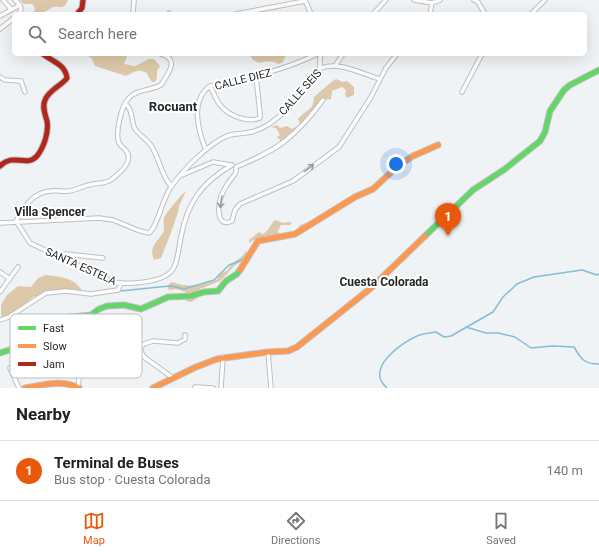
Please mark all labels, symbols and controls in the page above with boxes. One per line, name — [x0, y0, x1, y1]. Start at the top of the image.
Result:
search box — [12, 12, 587, 56]
icon: search — [26, 23, 48, 45]
text: Search here — [58, 25, 137, 43]
street label: CALLE DIEZ — [213, 66, 273, 93]
street label: CALLE SEIS — [276, 66, 325, 118]
district label: Rocuant — [149, 99, 198, 114]
your location — [386, 154, 406, 174]
one-way arrow — [304, 164, 315, 173]
one-way arrow — [217, 195, 225, 208]
pin: 1 — [435, 203, 461, 236]
district label: Villa Spencer — [14, 205, 86, 219]
street label: SANTA ESTELA — [43, 245, 119, 288]
district label: Cuesta Colorada — [339, 275, 429, 289]
legend — [10, 314, 142, 378]
text: Fast — [43, 322, 65, 335]
text: Slow — [43, 340, 67, 353]
text: Jam — [43, 358, 65, 371]
text: Nearby — [16, 404, 71, 424]
text: Terminal de Buses — [54, 454, 179, 472]
text: 1 — [25, 463, 33, 478]
text: 140 m — [546, 463, 583, 478]
text: Bus stop · Cuesta Colorada — [54, 472, 210, 487]
tab: Map — [83, 510, 105, 547]
tab: Directions — [271, 510, 320, 547]
tab: Saved — [486, 510, 516, 547]

